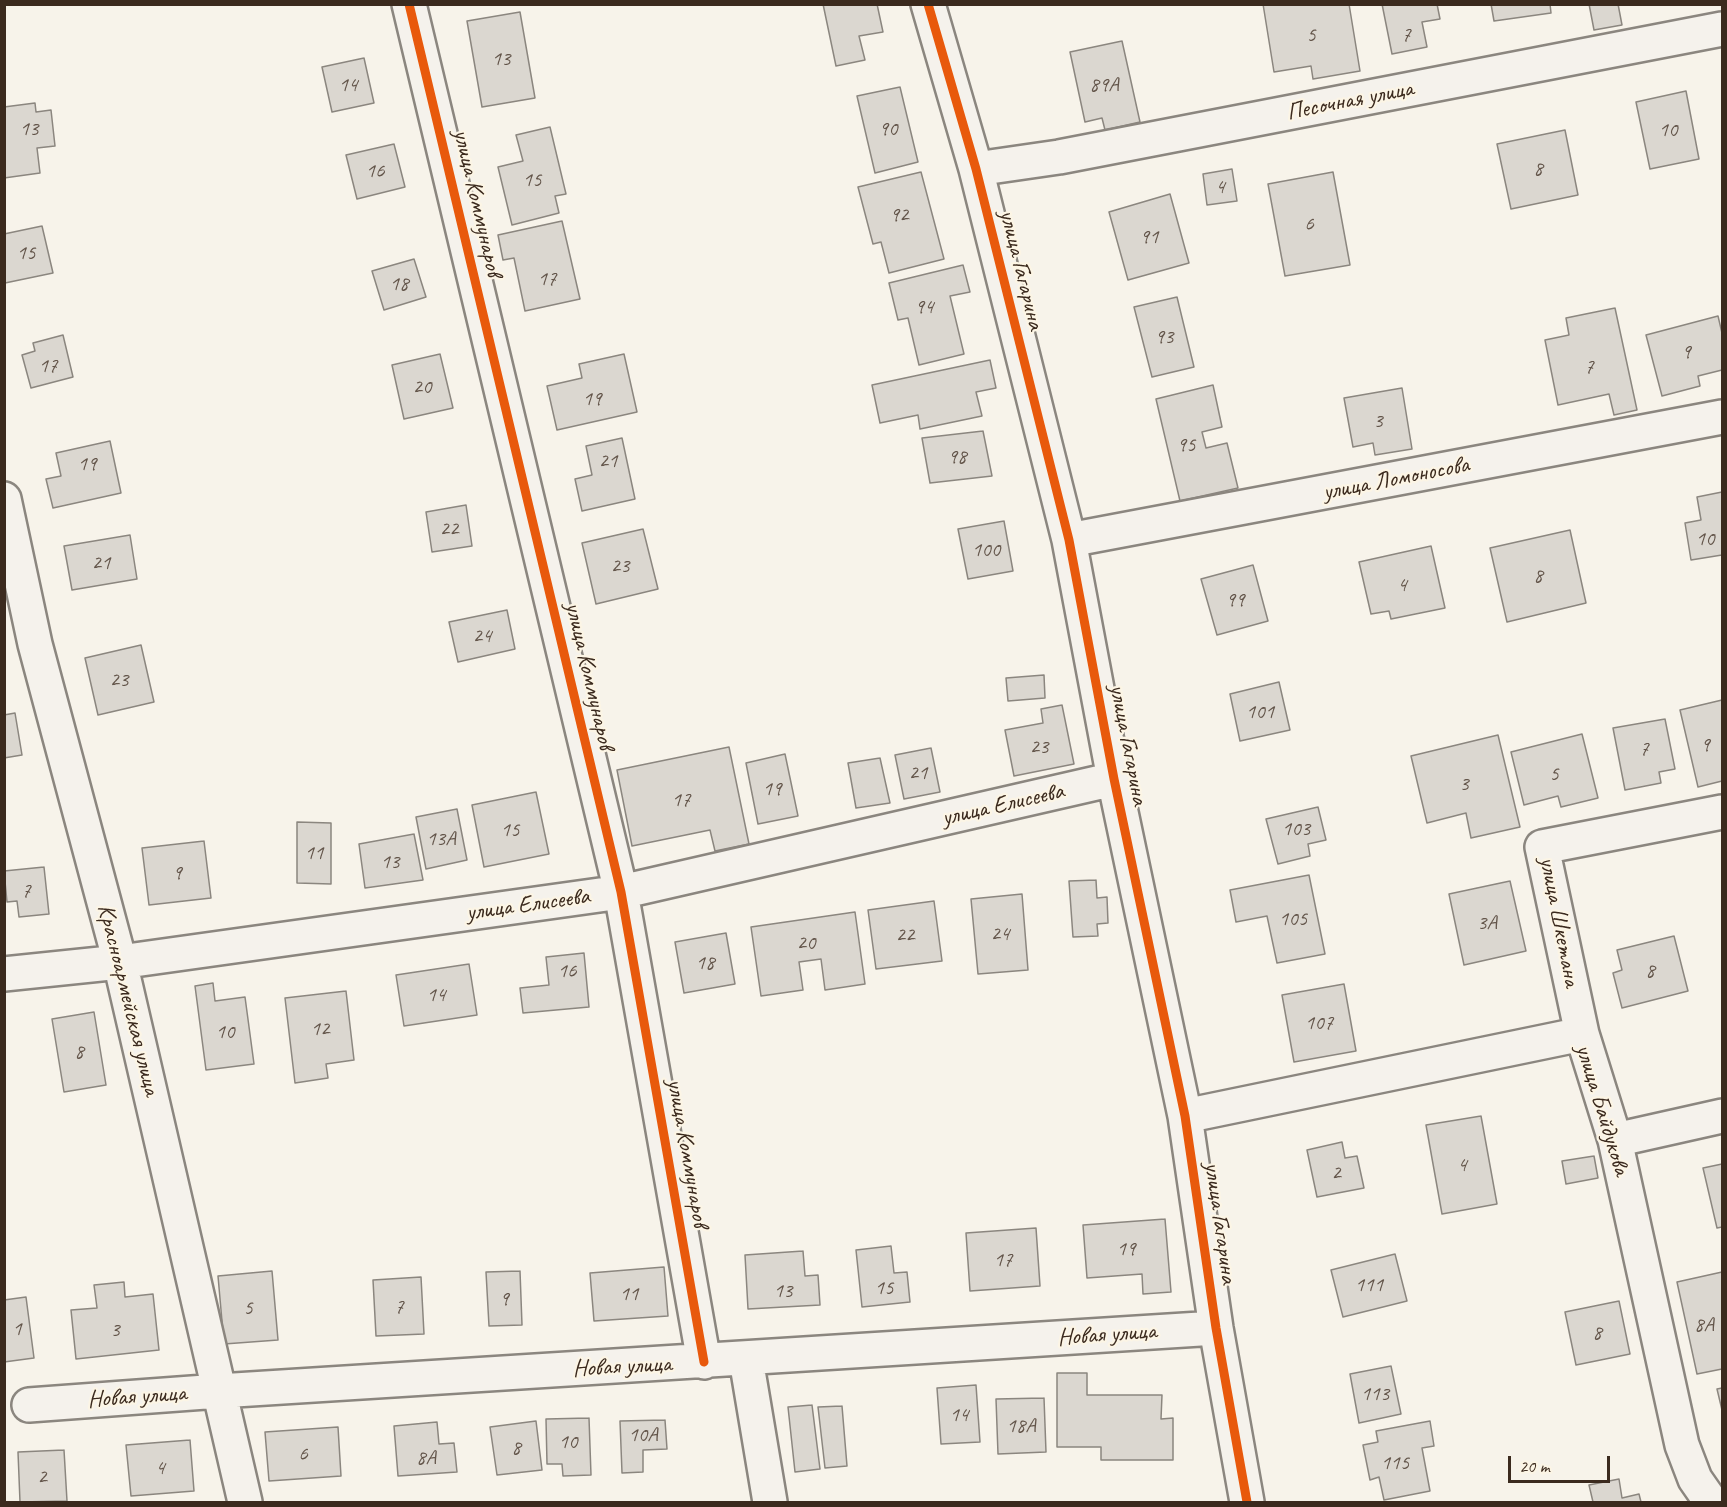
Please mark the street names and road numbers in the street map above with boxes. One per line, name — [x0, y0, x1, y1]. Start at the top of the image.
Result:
street label: Песочная улица — [1284, 75, 1416, 127]
street label: улица Коммунаров — [446, 127, 508, 279]
street label: улица Гагарина — [992, 207, 1050, 333]
street label: улица Ломоносова — [1320, 451, 1472, 507]
street label: улица Коммунаров — [558, 600, 620, 752]
street label: улица Гагарина — [1102, 682, 1154, 808]
street label: улица Елисеева — [939, 777, 1067, 833]
street label: улица Шкетана — [1532, 854, 1586, 990]
street label: улица Елисеева — [464, 882, 592, 928]
street label: Красноармейская улица — [90, 901, 166, 1099]
street label: улица Байдукова — [1568, 1041, 1636, 1179]
street label: улица Коммунаров — [660, 1077, 714, 1229]
street label: улица Гагарина — [1197, 1160, 1243, 1286]
street label: Новая улица — [1057, 1317, 1157, 1353]
street label: Новая улица — [572, 1350, 672, 1384]
street label: Новая улица — [87, 1379, 187, 1415]

